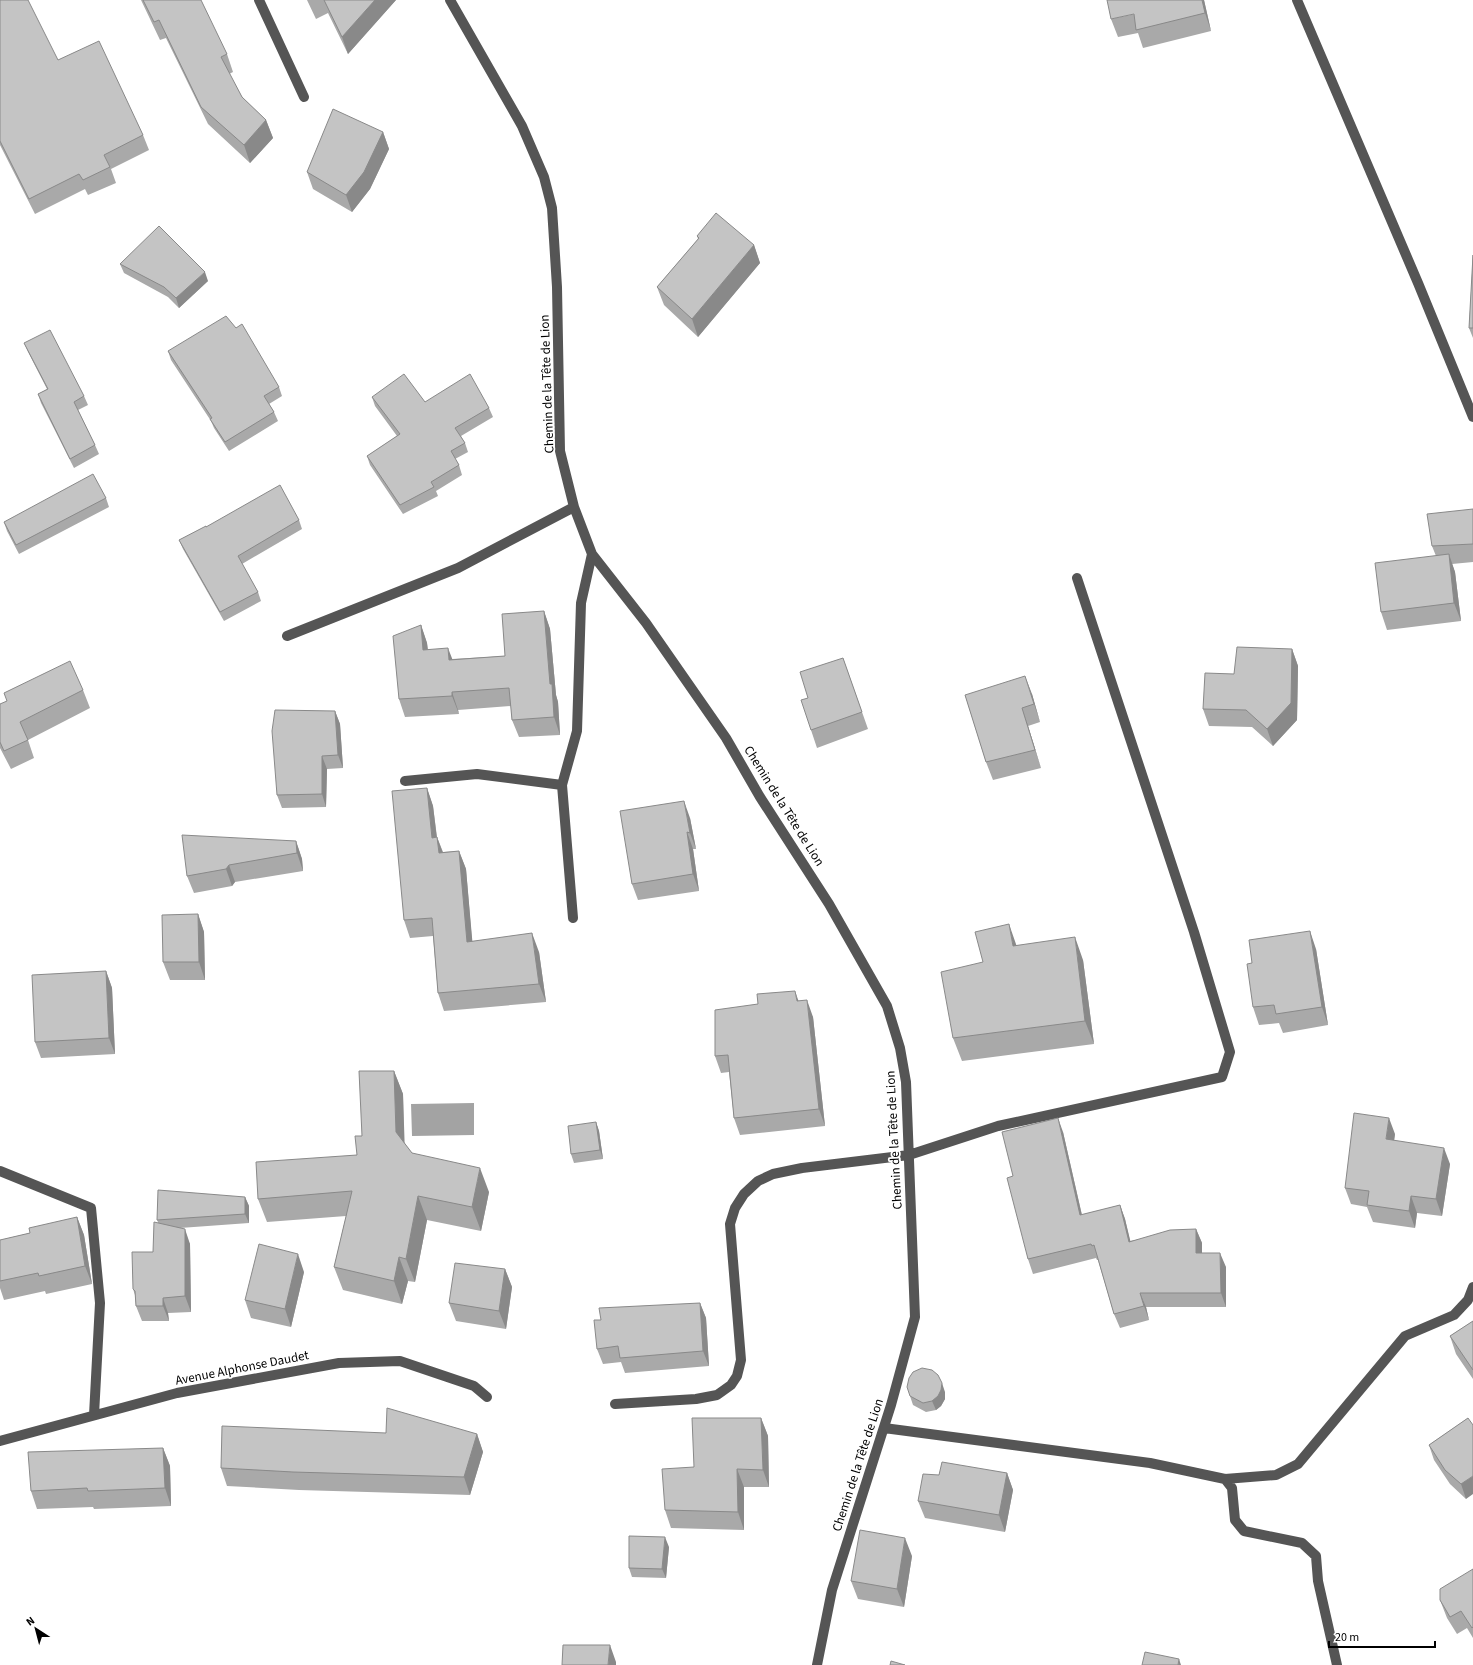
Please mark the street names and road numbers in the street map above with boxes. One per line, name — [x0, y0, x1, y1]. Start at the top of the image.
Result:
street label: Chemin de la Tête de Lion — [536, 314, 558, 454]
street label: Chemin de la Tête de Lion — [740, 742, 828, 870]
street label: Chemin de la Tête de Lion — [881, 1070, 907, 1210]
street label: Avenue Alphonse Daudet — [174, 1346, 311, 1390]
street label: Chemin de la Tête de Lion — [828, 1396, 888, 1534]

